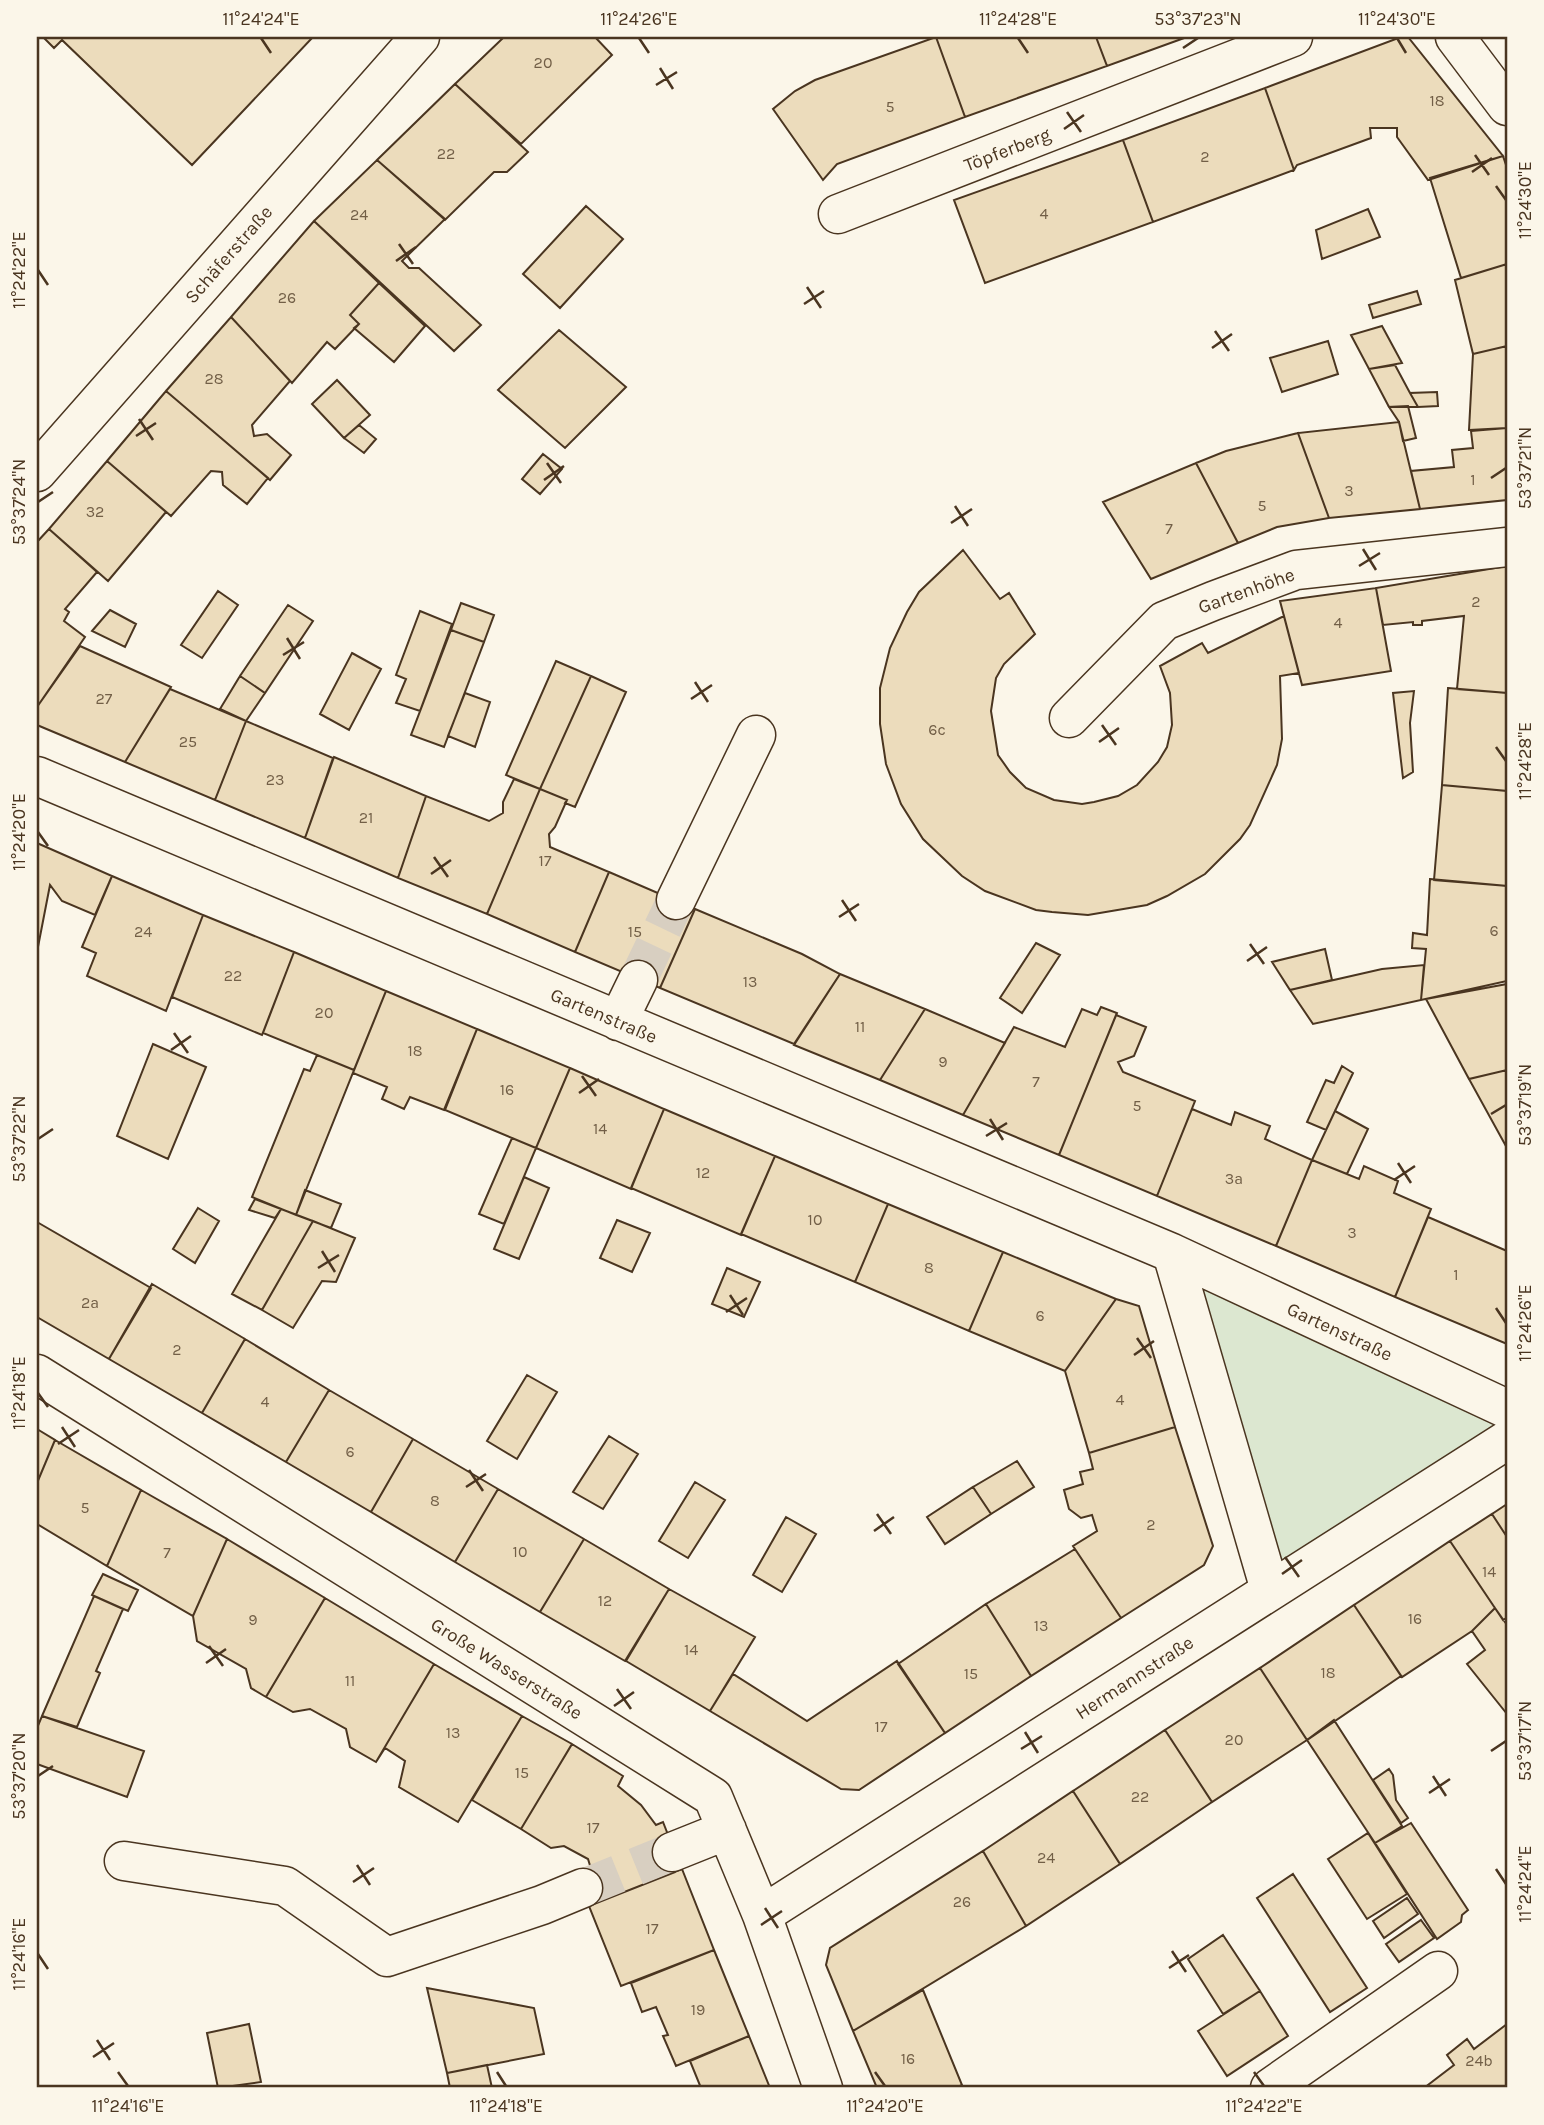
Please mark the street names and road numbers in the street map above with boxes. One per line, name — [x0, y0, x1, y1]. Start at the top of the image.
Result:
street label: Töpferberg — [961, 123, 1054, 176]
street label: Schäferstraße — [180, 201, 277, 308]
street label: Gartenhöhe — [1195, 563, 1298, 619]
street label: Gartenstraße — [547, 984, 660, 1048]
street label: Gartenstraße — [1283, 1298, 1396, 1366]
street label: Große Wasserstraße — [427, 1613, 586, 1724]
street label: Hermannstraße — [1071, 1631, 1198, 1724]

